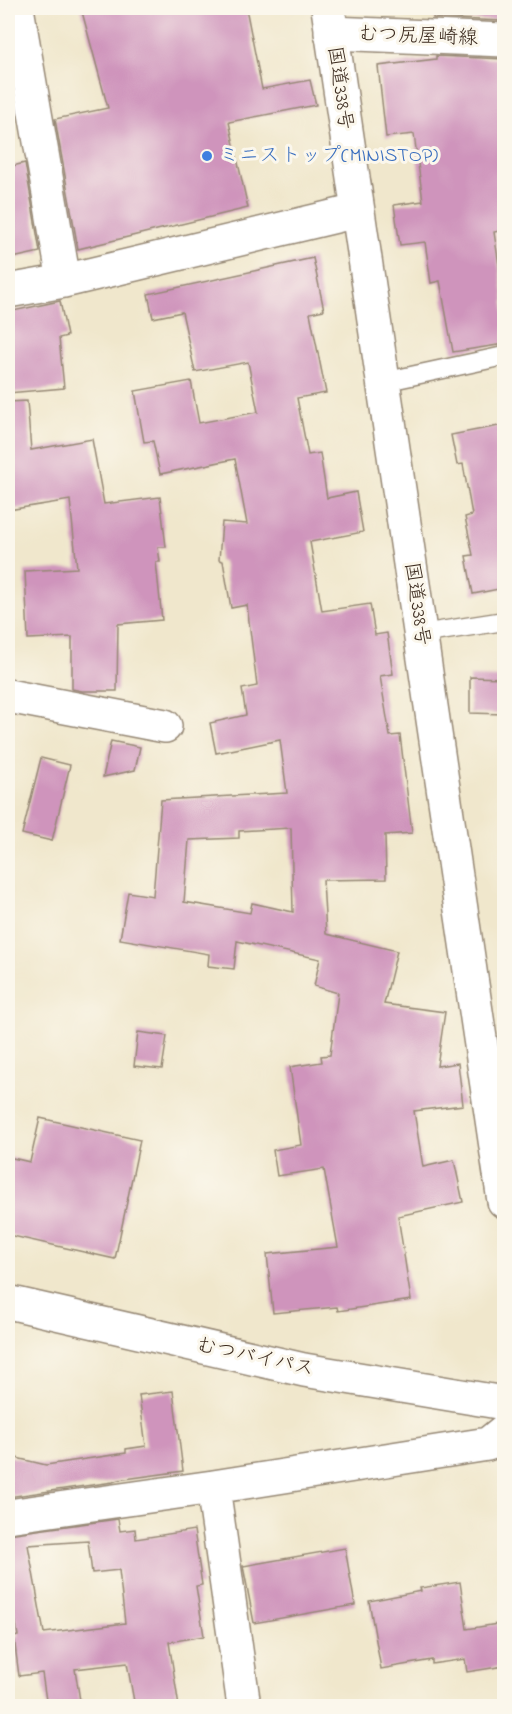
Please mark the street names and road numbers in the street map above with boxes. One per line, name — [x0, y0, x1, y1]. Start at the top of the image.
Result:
street label: むつ尻屋崎線 — [358, 20, 478, 54]
street label: 国道338号 — [319, 44, 359, 132]
street label: 国道338号 — [396, 560, 436, 648]
street label: むつバイパス — [193, 1331, 317, 1385]

